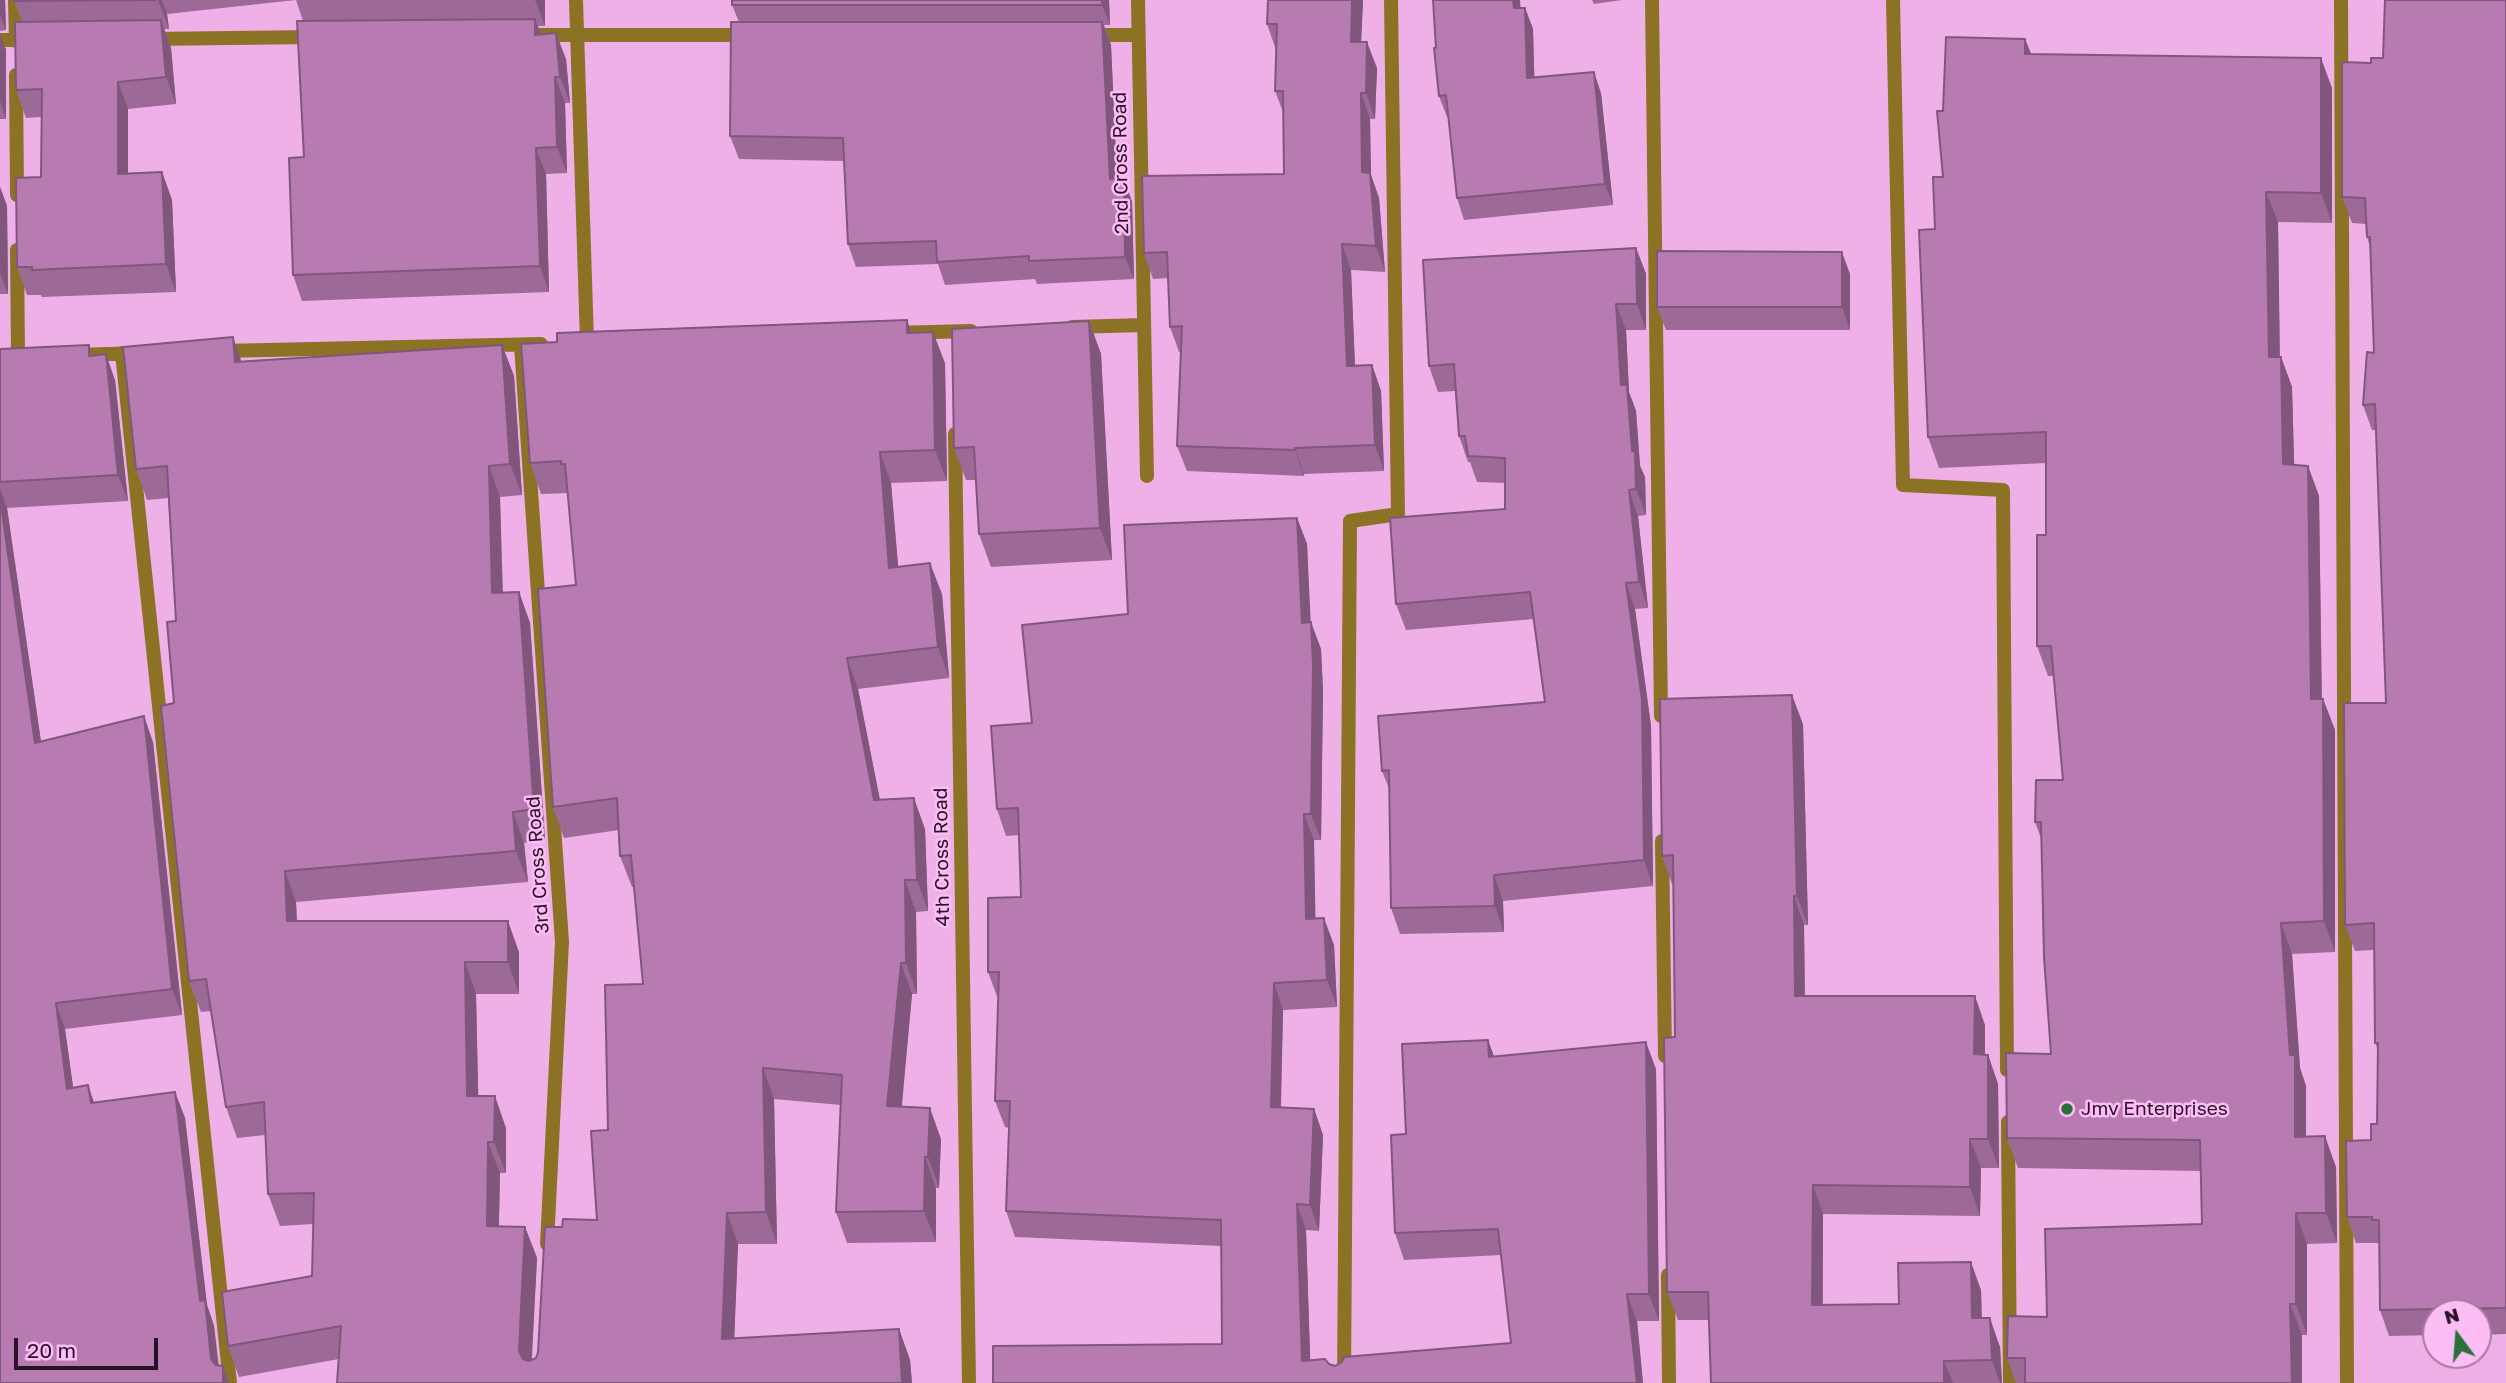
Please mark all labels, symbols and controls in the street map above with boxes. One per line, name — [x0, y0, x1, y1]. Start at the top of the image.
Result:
street label: 2nd Cross Road — [1108, 92, 1134, 234]
street label: 4th Cross Road — [929, 788, 955, 926]
street label: 3rd Cross Road — [522, 795, 554, 935]
place label: Jmv Enterprises — [2081, 1098, 2228, 1120]
marker: Jmv Enterprises — [2059, 1101, 2075, 1117]
north arrow — [2422, 1299, 2492, 1369]
text: N — [2442, 1302, 2462, 1328]
scale bar — [18, 1324, 161, 1368]
text: 20 m — [27, 1337, 76, 1363]

